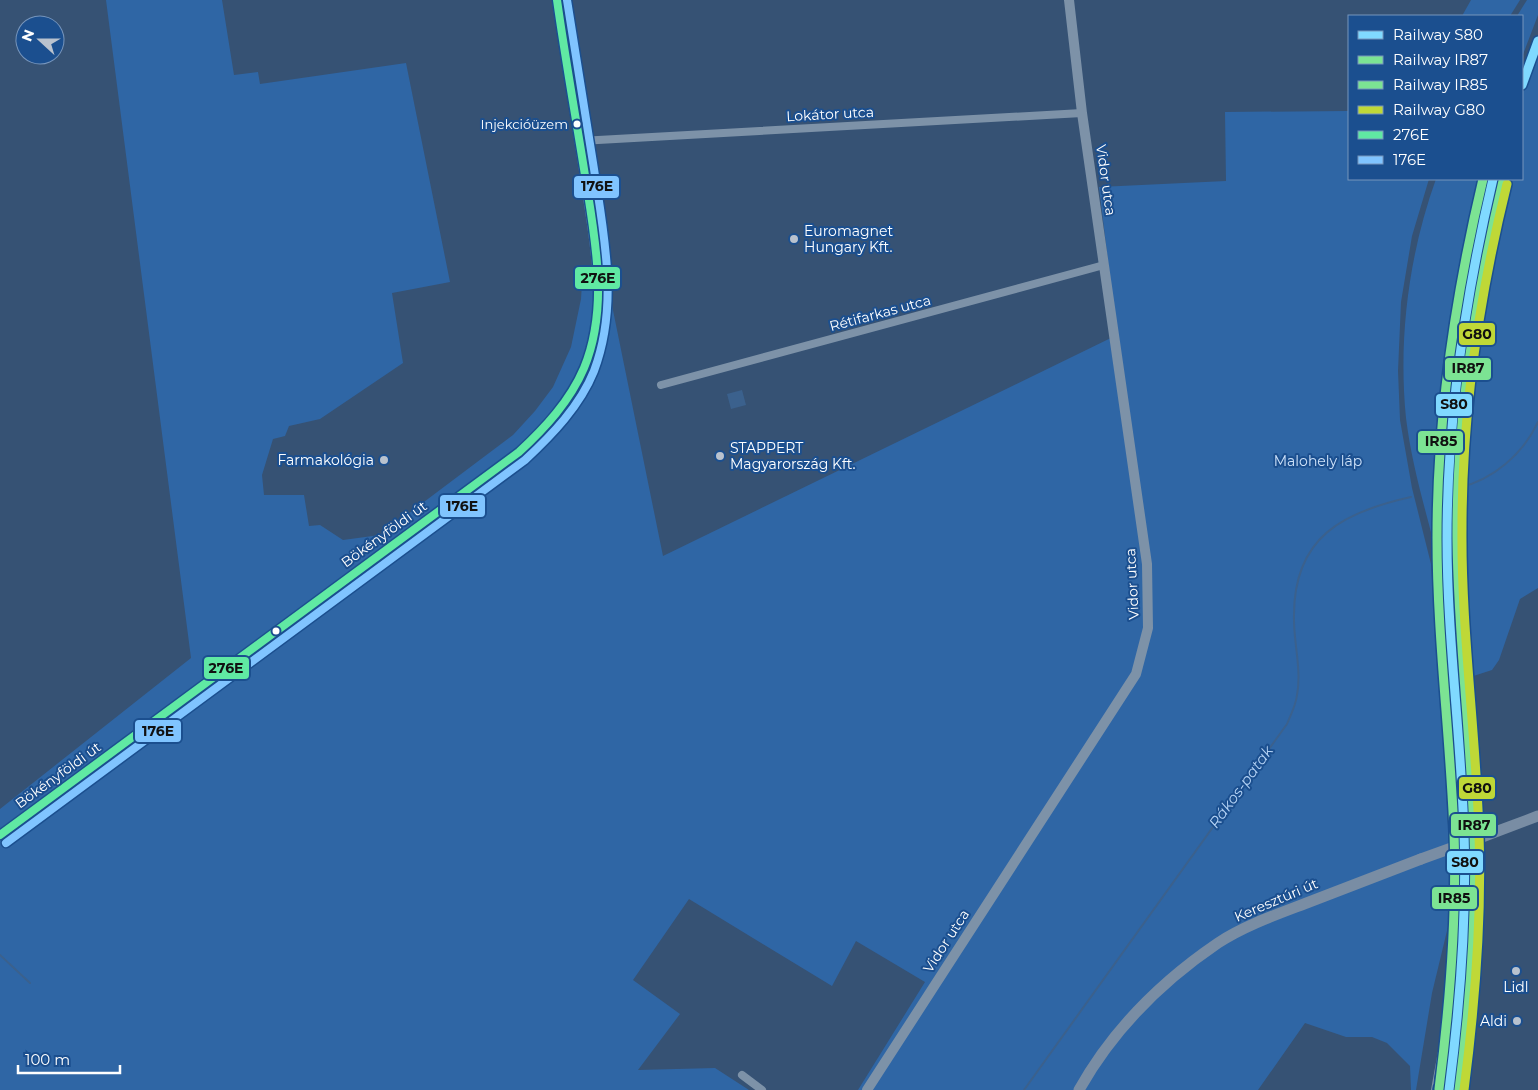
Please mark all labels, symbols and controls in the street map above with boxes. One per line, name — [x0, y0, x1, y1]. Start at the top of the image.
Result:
north arrow — [15, 15, 65, 65]
legend — [1348, 15, 1523, 180]
text: Railway S80 — [1393, 25, 1483, 44]
text: N — [17, 27, 38, 44]
text: Railway IR87 — [1393, 50, 1488, 69]
text: Railway IR85 — [1393, 75, 1488, 94]
text: Railway G80 — [1393, 100, 1485, 119]
street label: Lokátor utca — [786, 103, 874, 125]
place label: Injekcióüzem — [481, 116, 568, 132]
marker: Injekcióüzem — [572, 119, 582, 129]
text: 276E — [1393, 125, 1429, 144]
street label: Vidor utca — [1092, 143, 1120, 217]
text: 176E — [1393, 150, 1426, 169]
line badge: 176E — [573, 175, 620, 199]
text: 176E — [581, 177, 613, 195]
place label: Euromagnet Hungary Kft. — [804, 222, 894, 256]
marker: Euromagnet Hungary Kft. — [788, 233, 800, 245]
line badge: 276E — [574, 266, 621, 290]
text: 276E — [581, 269, 615, 287]
street label: Rétifarkas utca — [827, 291, 933, 335]
line badge: G80 — [1458, 322, 1496, 346]
text: G80 — [1462, 325, 1492, 343]
line badge: IR87 — [1444, 357, 1492, 381]
text: IR87 — [1452, 359, 1485, 377]
line badge: S80 — [1435, 393, 1473, 417]
text: S80 — [1440, 395, 1468, 413]
line badge: IR85 — [1417, 430, 1464, 454]
text: IR85 — [1425, 432, 1457, 450]
place label: STAPPERT Magyarország Kft. — [730, 439, 856, 473]
marker: STAPPERT Magyarország Kft. — [714, 450, 726, 462]
place label: Farmakológia — [278, 451, 374, 469]
park label: Malohely láp — [1274, 452, 1362, 470]
marker: Farmakológia — [378, 454, 390, 466]
line badge: 176E — [439, 494, 486, 518]
street label: Bökényföldi út — [338, 497, 431, 571]
text: 176E — [446, 497, 478, 515]
street label: Vidor utca — [1121, 548, 1143, 620]
unlabelled marker — [271, 626, 281, 636]
line badge: 276E — [203, 656, 250, 680]
text: 276E — [209, 659, 243, 677]
line badge: 176E — [134, 719, 182, 743]
text: 176E — [142, 722, 174, 740]
street label: Bökényföldi út — [12, 738, 105, 812]
water label: Rákos-patak — [1204, 741, 1278, 832]
line badge: G80 — [1458, 776, 1496, 800]
text: G80 — [1462, 779, 1492, 797]
line badge: IR87 — [1450, 813, 1497, 837]
text: IR87 — [1458, 816, 1491, 834]
line badge: S80 — [1446, 850, 1484, 874]
text: S80 — [1451, 853, 1479, 871]
street label: Keresztúri út — [1231, 874, 1321, 926]
line badge: IR85 — [1431, 886, 1478, 910]
text: IR85 — [1438, 889, 1470, 907]
street label: Vidor utca — [919, 906, 973, 976]
marker: Lidl — [1510, 965, 1522, 977]
place label: Lidl — [1503, 978, 1529, 996]
place label: Aldi — [1480, 1012, 1507, 1030]
marker: Aldi — [1511, 1015, 1523, 1027]
scale bar — [18, 1042, 120, 1074]
text: 100 m — [25, 1050, 70, 1069]

